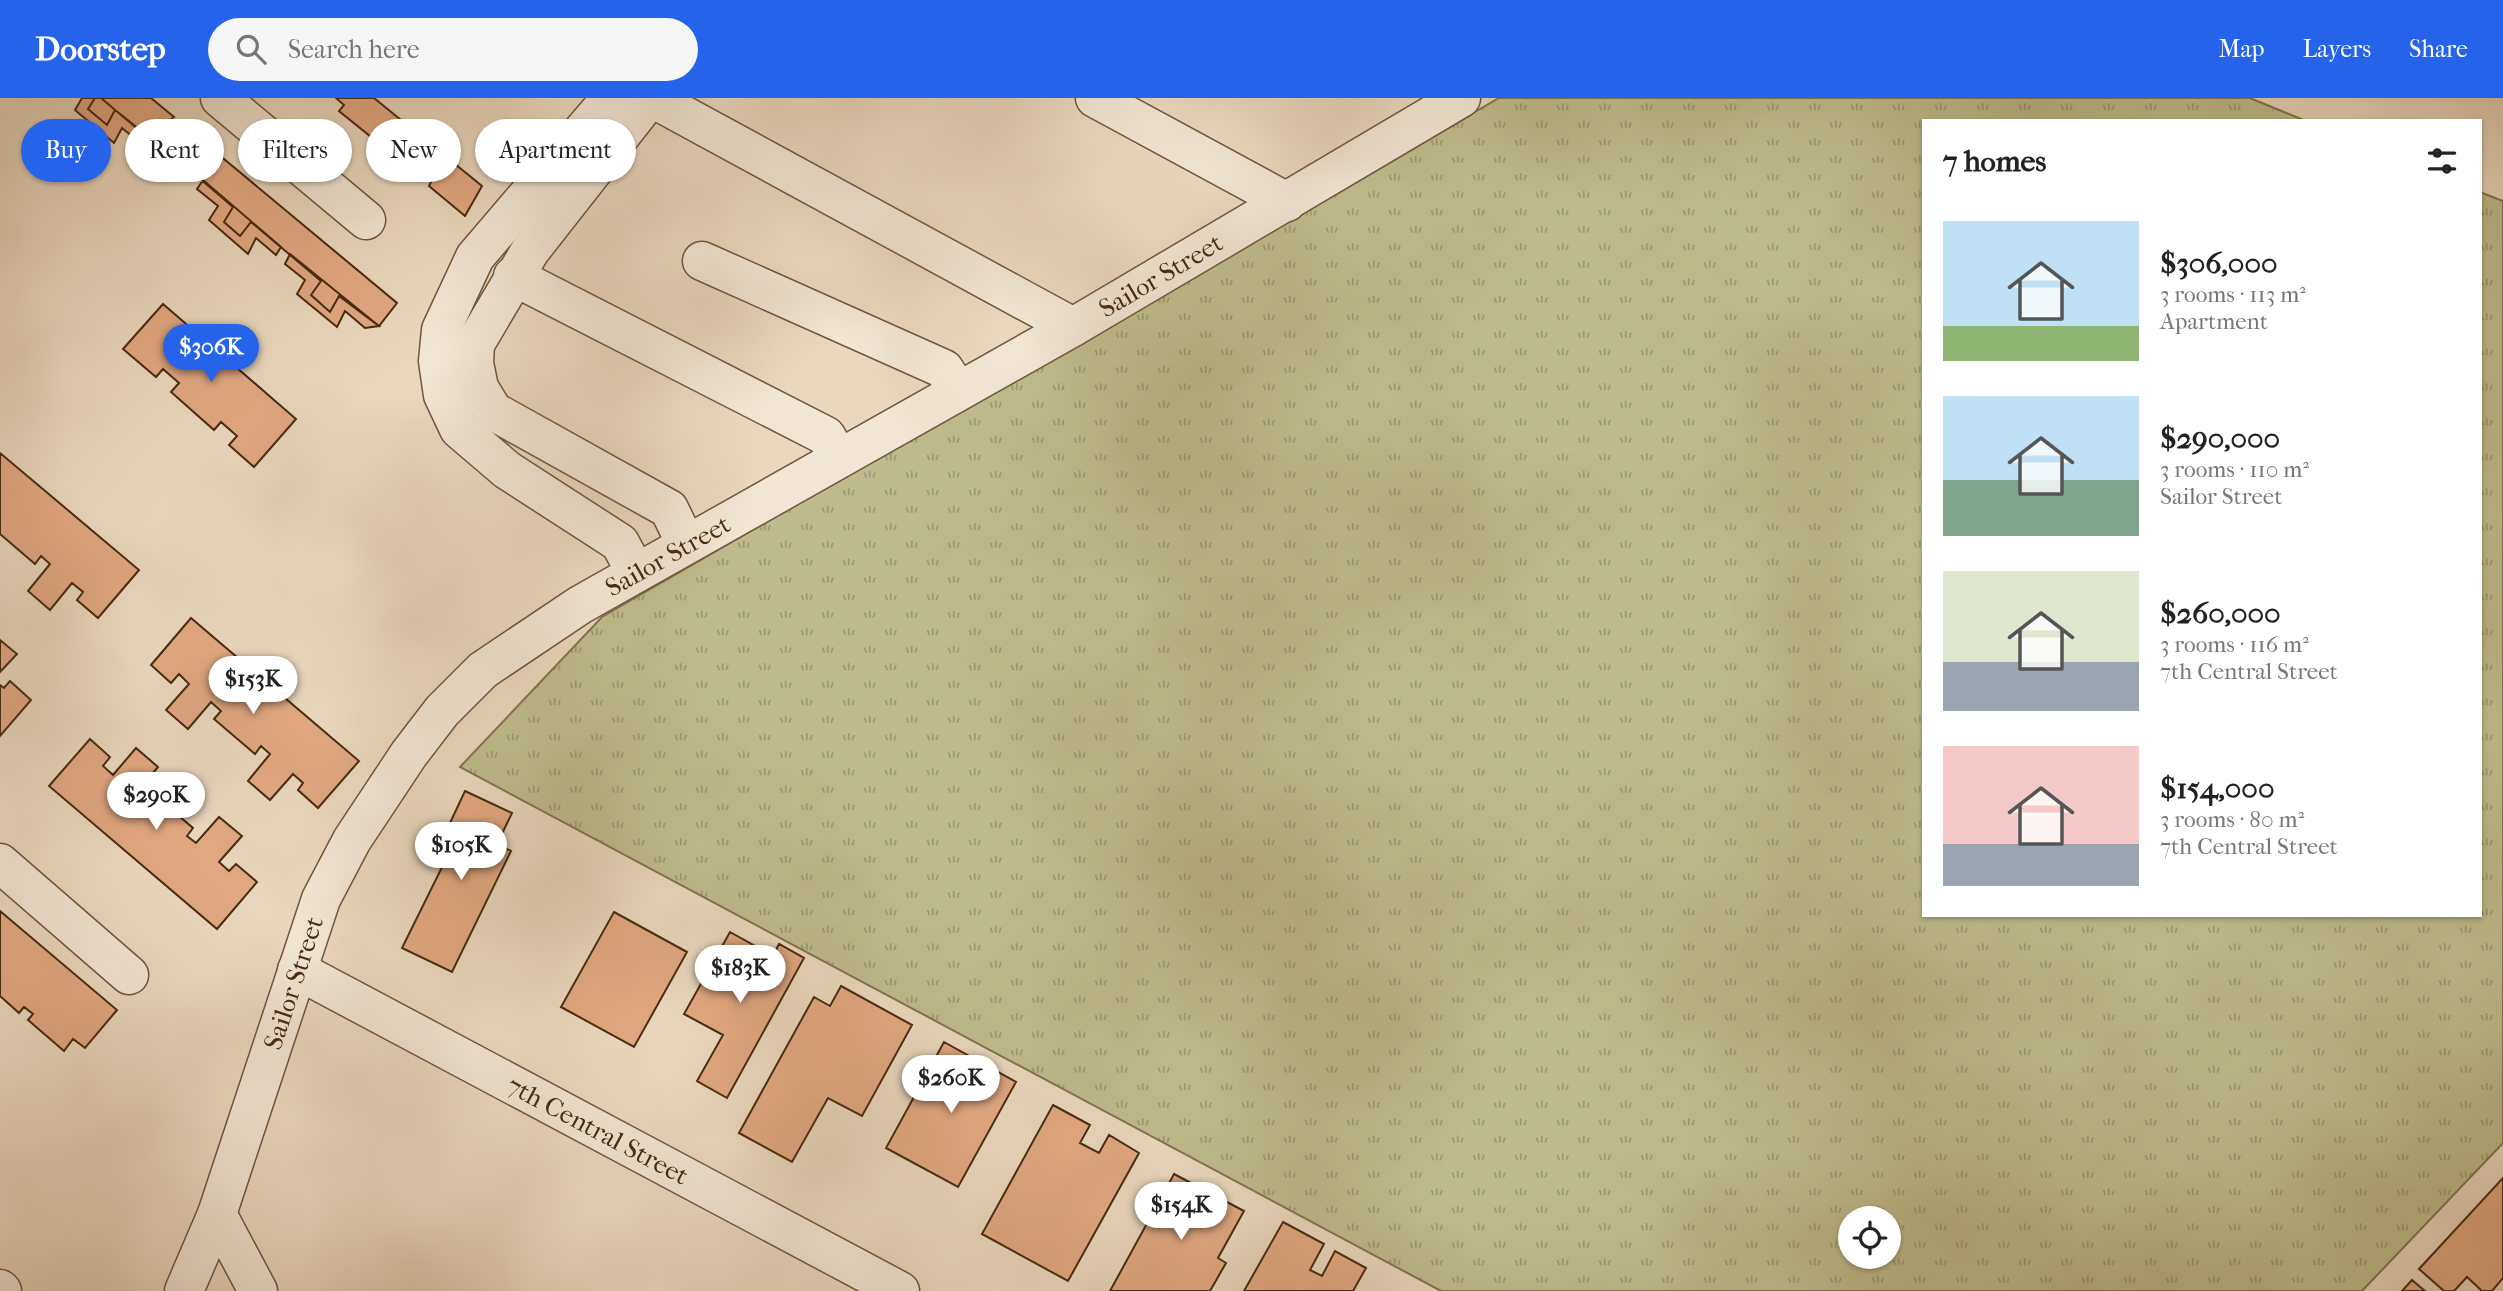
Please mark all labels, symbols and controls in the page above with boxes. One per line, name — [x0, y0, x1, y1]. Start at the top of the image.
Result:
search box — [208, 18, 698, 81]
text: Doorstep — [35, 30, 166, 69]
icon: search — [232, 30, 270, 68]
text: Search here — [288, 34, 420, 65]
text: Map — [2219, 35, 2265, 63]
text: Layers — [2303, 35, 2371, 63]
text: Share — [2409, 35, 2468, 63]
chip: Buy — [21, 119, 111, 182]
chip: Rent — [125, 119, 224, 182]
chip: Filters — [238, 119, 352, 182]
chip: New — [366, 119, 461, 182]
chip: Apartment — [475, 119, 636, 182]
icon: filters — [2423, 142, 2461, 180]
text: 7 homes — [1943, 144, 2046, 179]
street label: Sailor Street — [1093, 227, 1229, 324]
text: $306,000 — [2160, 246, 2277, 281]
icon: home — [1999, 249, 2083, 333]
text: 3 rooms · 113 m² — [2160, 281, 2306, 308]
text: Apartment — [2160, 308, 2268, 335]
pin: $306K — [162, 324, 260, 384]
text: $306K — [179, 333, 243, 360]
text: $290,000 — [2160, 421, 2280, 456]
icon: home — [1999, 424, 2083, 508]
text: 3 rooms · 110 m² — [2160, 456, 2309, 483]
text: Sailor Street — [2160, 483, 2282, 510]
street label: Sailor Street — [600, 508, 737, 603]
text: $260,000 — [2160, 596, 2281, 631]
icon: home — [1999, 599, 2083, 683]
text: 3 rooms · 116 m² — [2160, 631, 2309, 658]
pin: $153K — [204, 656, 302, 716]
text: 7th Central Street — [2160, 658, 2338, 685]
text: $153K — [225, 665, 281, 692]
text: $154,000 — [2160, 771, 2274, 806]
pin: $290K — [107, 772, 205, 832]
icon: home — [1999, 774, 2083, 858]
text: $290K — [123, 781, 189, 808]
text: 3 rooms · 80 m² — [2160, 806, 2304, 833]
pin: $105K — [412, 822, 510, 882]
text: $105K — [431, 831, 491, 858]
text: 7th Central Street — [2160, 833, 2338, 860]
street label: Sailor Street — [257, 912, 330, 1054]
pin: $183K — [691, 946, 789, 1005]
text: $183K — [711, 954, 769, 981]
pin: $260K — [902, 1056, 1000, 1115]
text: $260K — [918, 1064, 984, 1091]
street label: 7th Central Street — [502, 1070, 694, 1192]
pin: $154K — [1132, 1182, 1230, 1242]
text: $154K — [1150, 1191, 1212, 1218]
map controls — [1838, 1206, 1901, 1269]
button: locate — [1838, 1206, 1901, 1269]

